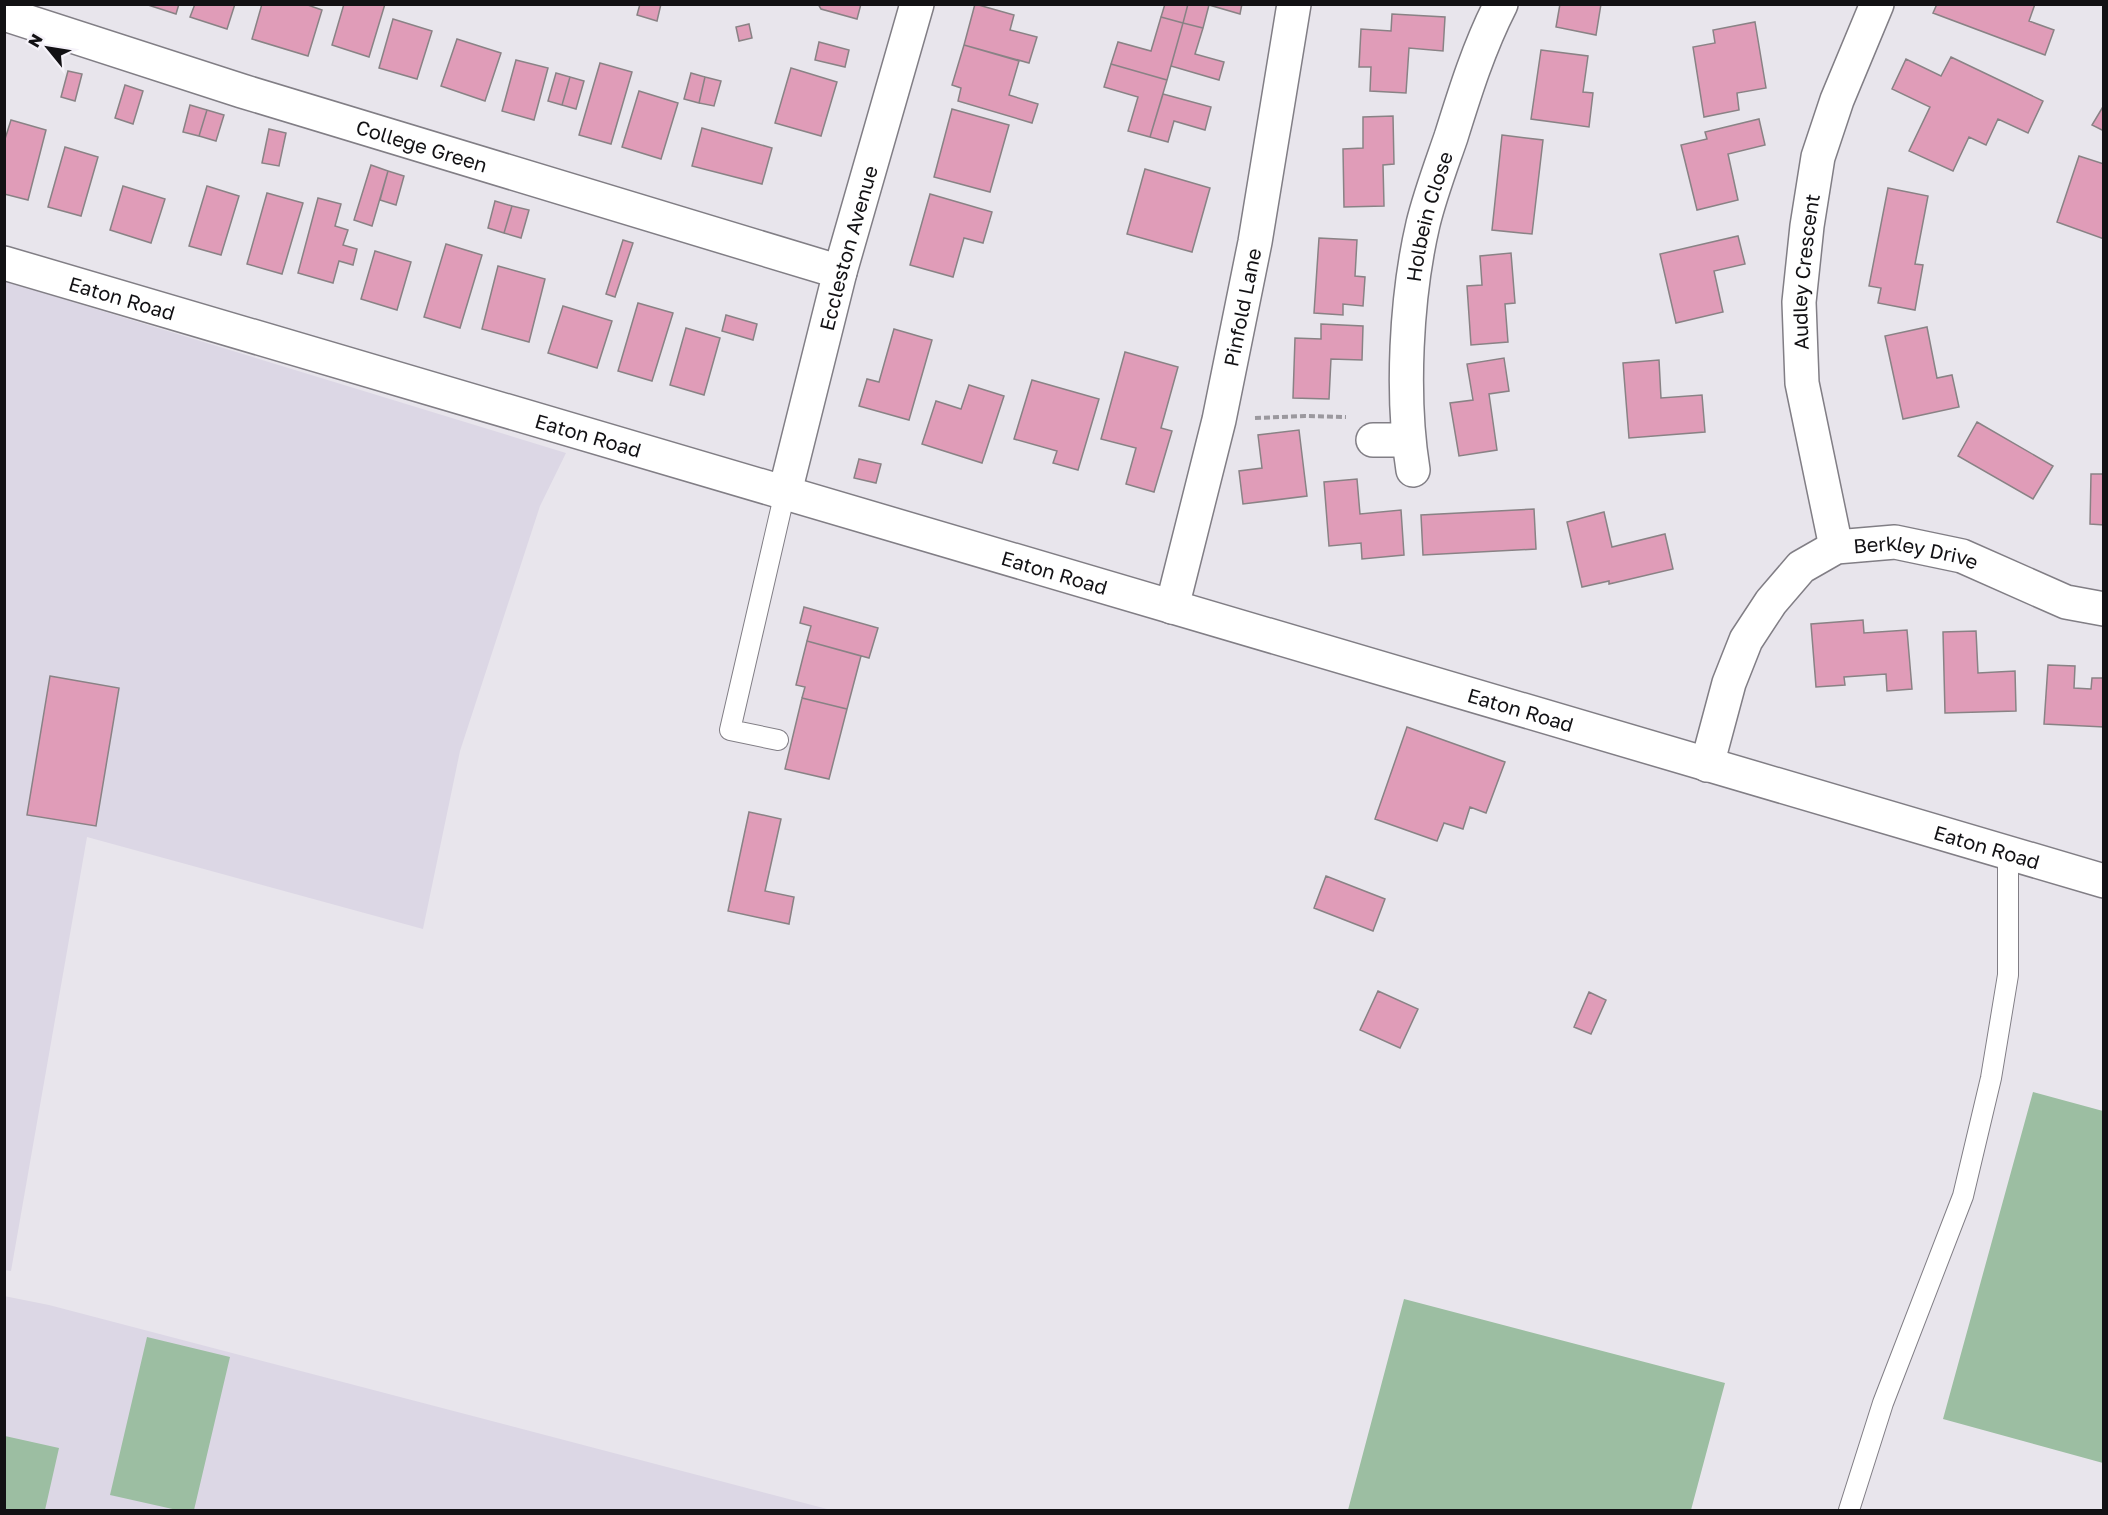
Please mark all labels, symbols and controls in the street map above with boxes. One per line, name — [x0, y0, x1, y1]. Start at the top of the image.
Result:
north arrow — [18, 18, 78, 78]
text: N — [23, 30, 47, 51]
street label: College Green — [353, 114, 490, 177]
street label: Holbein Close — [1401, 148, 1457, 283]
street label: Eccleston Avenue — [814, 163, 882, 333]
street label: Audley Crescent — [1787, 192, 1824, 351]
street label: Pinfold Lane — [1218, 246, 1266, 368]
street label: Eaton Road — [66, 271, 178, 325]
street label: Eaton Road — [532, 408, 644, 462]
street label: Berkley Drive — [1852, 530, 1982, 574]
street label: Eaton Road — [999, 545, 1110, 599]
street label: Eaton Road — [1465, 682, 1577, 736]
street label: Eaton Road — [1931, 820, 2043, 874]

